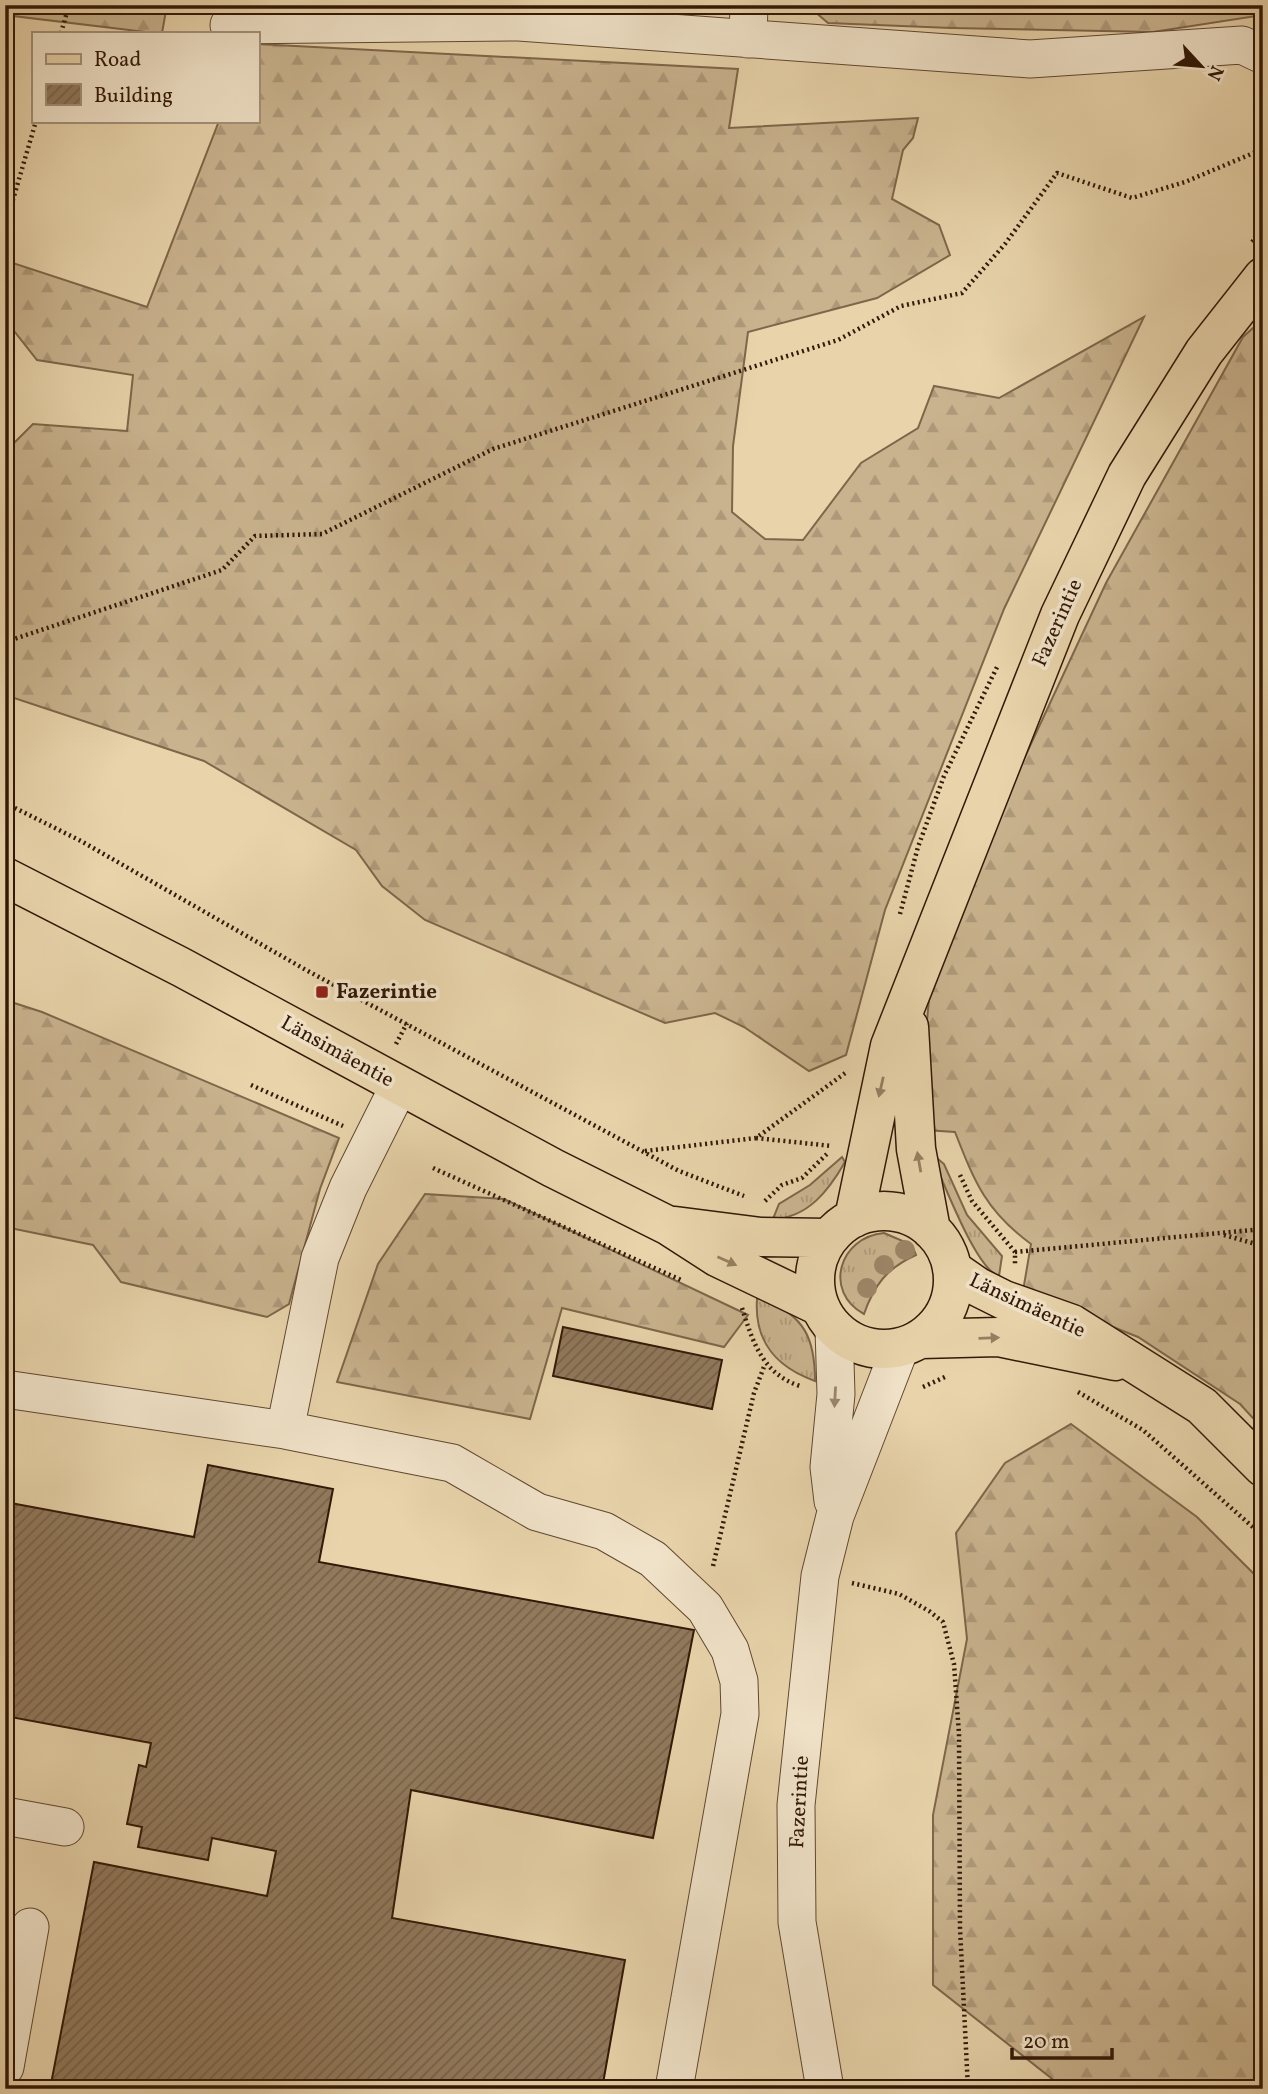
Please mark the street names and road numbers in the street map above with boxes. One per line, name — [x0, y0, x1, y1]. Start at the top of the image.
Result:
street label: Fazerintie — [1026, 575, 1090, 671]
street label: Länsimäentie — [275, 1009, 399, 1095]
street label: Länsimäentie — [964, 1266, 1090, 1346]
street label: Fazerintie — [783, 1755, 817, 1849]

